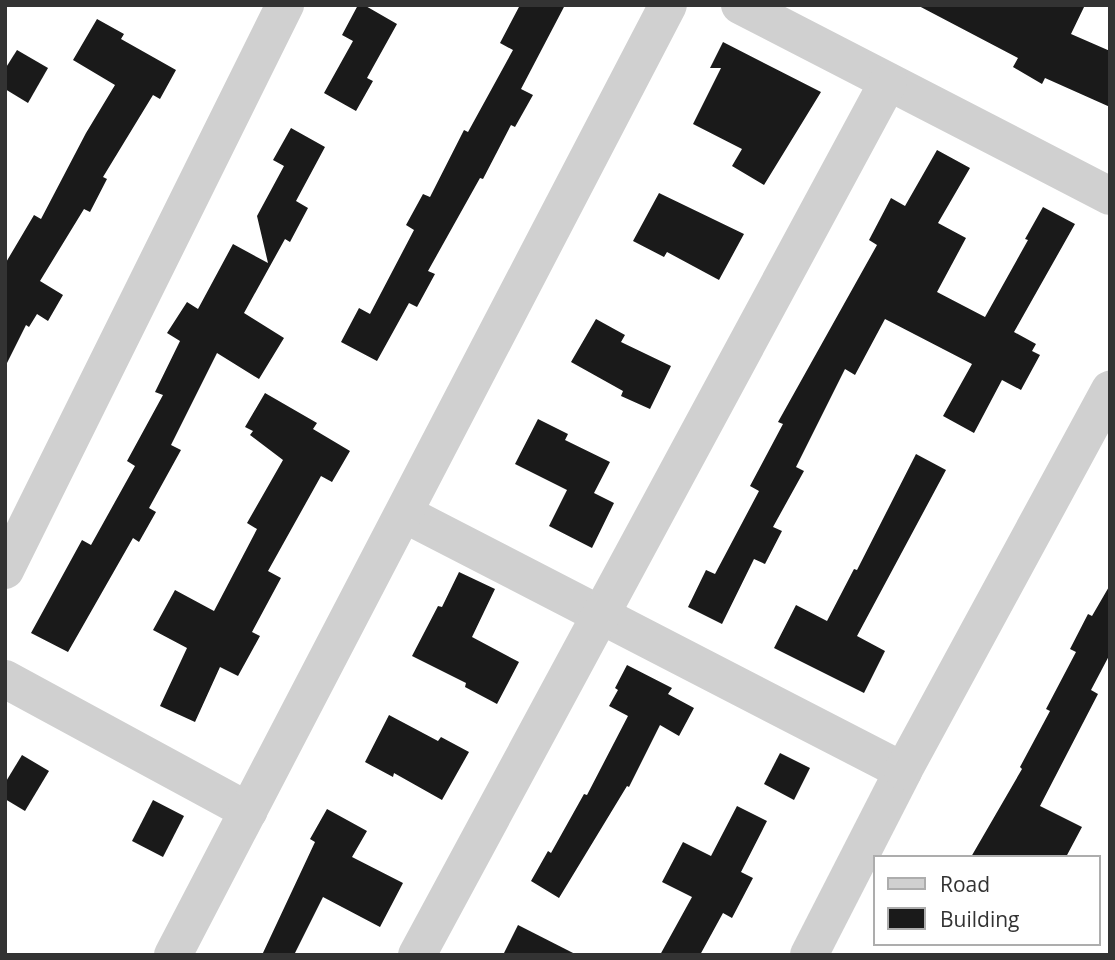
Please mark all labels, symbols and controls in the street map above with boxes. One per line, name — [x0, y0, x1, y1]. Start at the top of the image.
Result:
legend — [874, 855, 1101, 946]
text: Road — [940, 870, 990, 898]
text: Building — [940, 905, 1019, 933]

